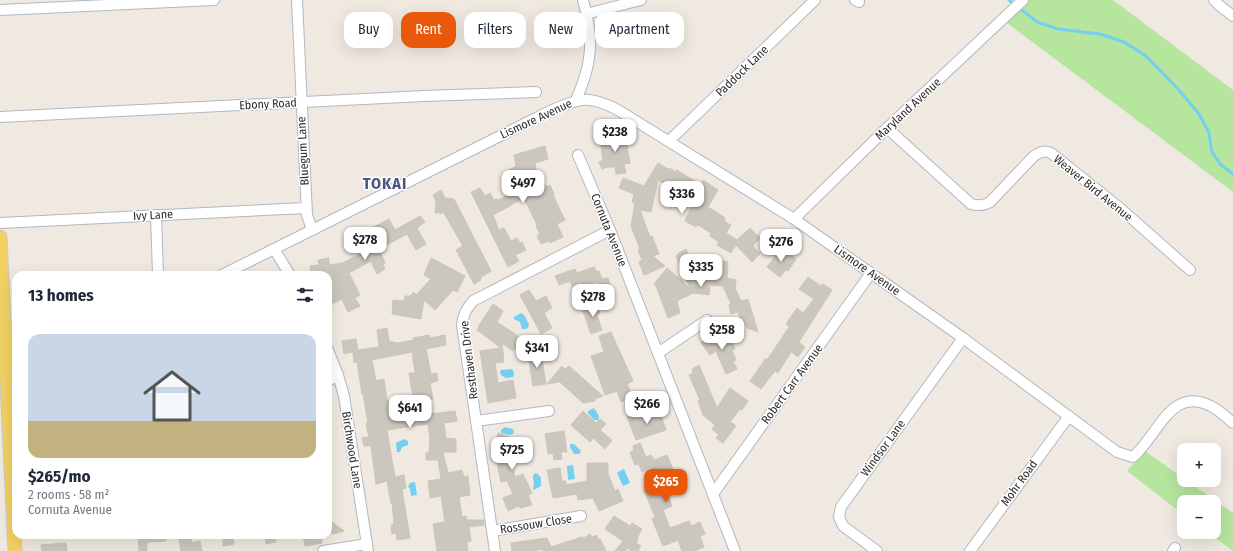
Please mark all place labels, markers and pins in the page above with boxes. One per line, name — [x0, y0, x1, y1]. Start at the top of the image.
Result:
pin: $238 — [591, 119, 639, 153]
pin: $497 — [499, 170, 547, 204]
pin: $336 — [658, 181, 706, 215]
pin: $278 — [341, 227, 389, 261]
pin: $276 — [757, 229, 805, 263]
pin: $335 — [677, 254, 725, 288]
pin: $278 — [569, 284, 617, 318]
pin: $258 — [698, 317, 746, 351]
pin: $341 — [513, 335, 561, 369]
pin: $266 — [623, 391, 671, 425]
pin: $641 — [386, 395, 434, 429]
pin: $725 — [488, 437, 536, 471]
pin: $265 — [642, 469, 690, 503]

